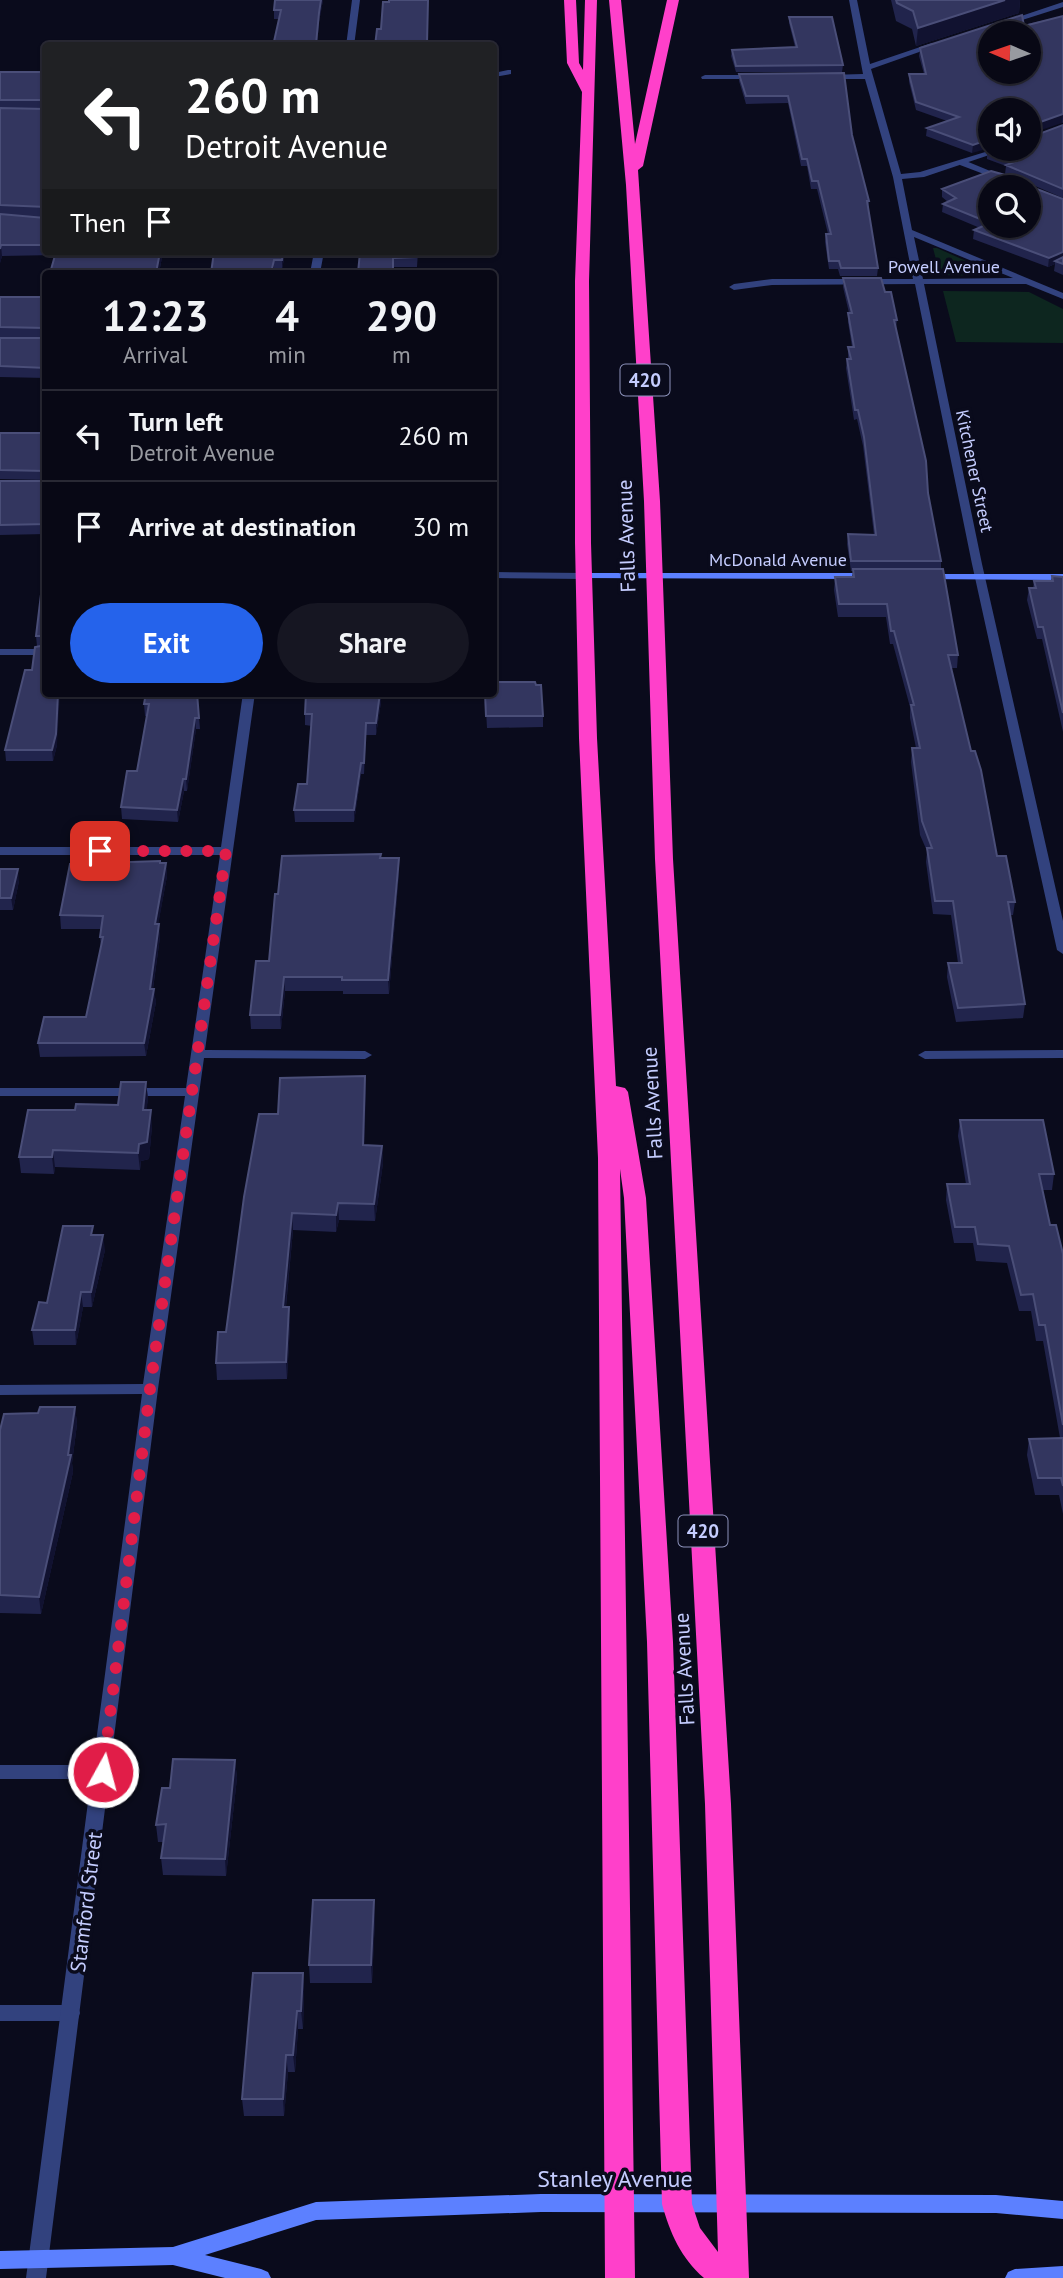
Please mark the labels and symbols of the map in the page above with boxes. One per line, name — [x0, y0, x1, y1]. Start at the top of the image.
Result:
north arrow — [978, 21, 1041, 84]
street label: Powell Avenue — [888, 255, 1000, 278]
road number: 420 — [620, 364, 670, 396]
street label: Kitchener Street — [951, 408, 999, 534]
street label: Falls Avenue — [611, 479, 641, 593]
street label: McDonald Avenue — [709, 548, 847, 571]
pin — [70, 821, 130, 881]
street label: Falls Avenue — [636, 1046, 668, 1160]
road number: 420 — [678, 1516, 728, 1546]
street label: Falls Avenue — [668, 1612, 700, 1726]
position arrow — [66, 1735, 140, 1809]
street label: Stamford Street — [64, 1830, 108, 1974]
street label: Stanley Avenue — [537, 2163, 693, 2194]

